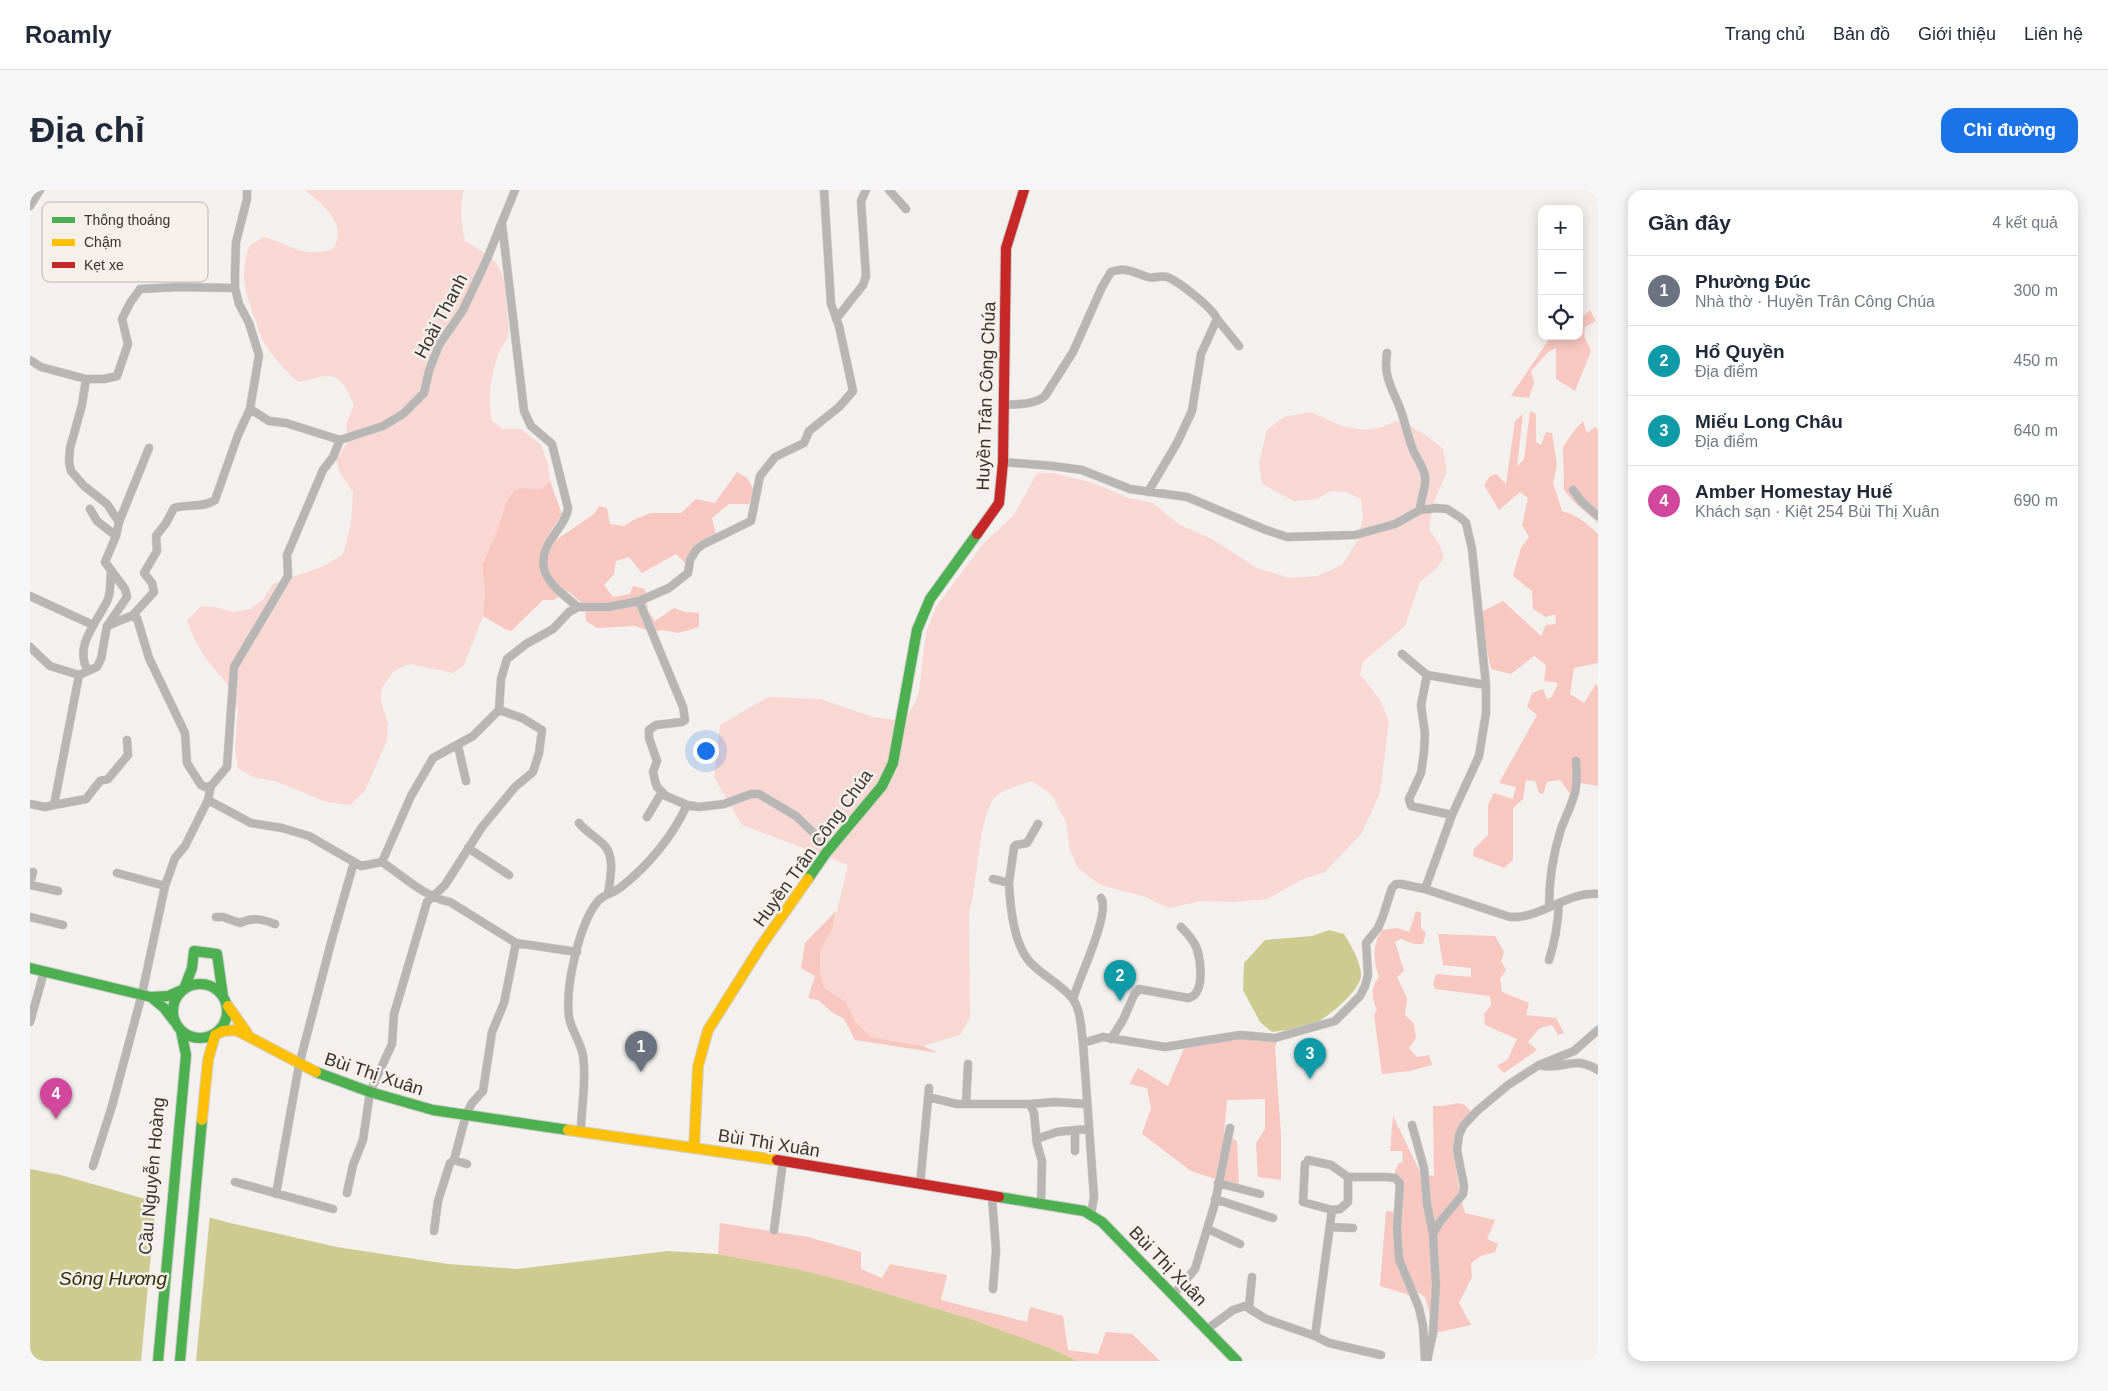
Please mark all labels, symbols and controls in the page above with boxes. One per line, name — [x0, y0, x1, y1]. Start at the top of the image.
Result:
text: Roamly — [25, 21, 112, 48]
text: Trang chủ — [1725, 24, 1805, 44]
text: Bản đồ — [1833, 24, 1890, 44]
text: Giới thiệu — [1918, 24, 1996, 44]
text: Liên hệ — [2024, 24, 2083, 44]
button: Chỉ đường — [1941, 108, 2078, 153]
text: Địa chỉ — [30, 110, 145, 149]
legend — [42, 202, 208, 282]
map controls — [1538, 205, 1583, 340]
button: + — [1538, 205, 1583, 250]
text: Gần đây — [1648, 211, 1731, 234]
text: Thông thoáng — [84, 212, 170, 228]
text: 4 kết quả — [1992, 214, 2058, 231]
text: Chậm — [84, 234, 121, 250]
button: − — [1538, 250, 1583, 295]
text: Kẹt xe — [84, 257, 124, 273]
street label: Hoài Thanh — [410, 270, 472, 362]
text: Phường Đúc — [1695, 271, 1811, 292]
text: 1 — [1660, 282, 1668, 299]
text: 300 m — [2014, 282, 2058, 299]
text: Nhà thờ · Huyền Trân Công Chúa — [1695, 293, 1935, 310]
button: locate — [1538, 295, 1583, 340]
street label: Huyền Trân Công Chúa — [973, 300, 999, 491]
text: Hổ Quyền — [1695, 341, 1785, 362]
text: 2 — [1660, 352, 1668, 369]
text: 450 m — [2014, 352, 2058, 369]
text: Địa điểm — [1695, 363, 1758, 380]
text: Miếu Long Châu — [1695, 411, 1843, 432]
text: 3 — [1660, 422, 1668, 439]
text: 640 m — [2014, 422, 2058, 439]
text: Địa điểm — [1695, 433, 1758, 450]
text: Amber Homestay Huế — [1695, 481, 1892, 502]
text: 4 — [1660, 492, 1668, 509]
text: 690 m — [2014, 492, 2058, 509]
text: Khách sạn · Kiệt 254 Bùi Thị Xuân — [1695, 503, 1939, 520]
your location — [693, 738, 719, 764]
street label: Huyền Trân Công Chúa — [749, 765, 877, 930]
pin: 2 — [1104, 960, 1136, 1001]
pin: 1 — [625, 1031, 657, 1072]
pin: 3 — [1294, 1038, 1326, 1079]
street label: Bùi Thị Xuân — [322, 1049, 426, 1099]
pin: 4 — [40, 1078, 72, 1119]
street label: Cầu Nguyễn Hoàng — [134, 1096, 169, 1256]
street label: Bùi Thị Xuân — [717, 1125, 821, 1161]
street label: Bùi Thị Xuân — [1125, 1222, 1211, 1310]
water label: Sông Hương — [59, 1268, 167, 1289]

